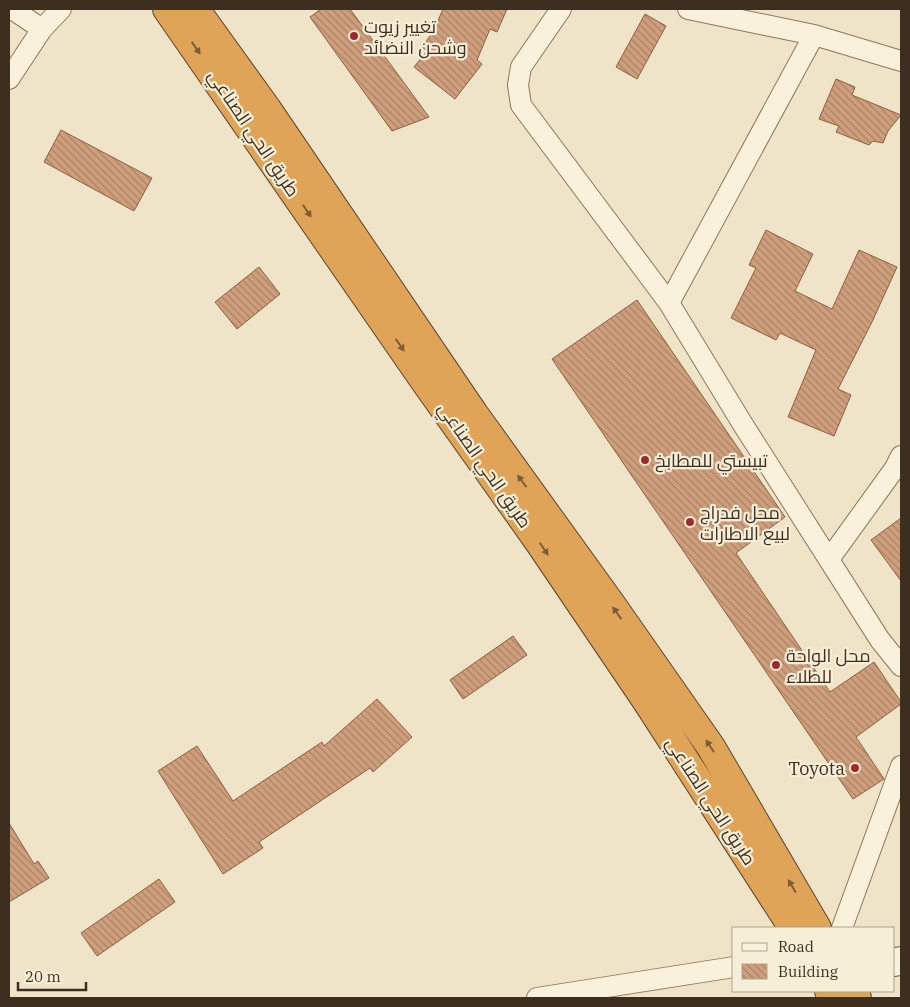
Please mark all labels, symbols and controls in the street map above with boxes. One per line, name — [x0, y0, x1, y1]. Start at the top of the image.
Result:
place label: تغيير زيوت وشحن النضائد — [364, 15, 467, 59]
marker: تغيير زيوت وشحن النضائد — [348, 30, 360, 42]
one-way arrow — [191, 41, 201, 55]
street label: طريق الحي الصناعي — [200, 65, 305, 203]
one-way arrow — [303, 204, 312, 218]
one-way arrow — [395, 338, 405, 352]
street label: طريق الحي الصناعي — [431, 398, 537, 534]
place label: تبيستي للمطابخ — [655, 449, 768, 475]
marker: تبيستي للمطابخ — [639, 454, 651, 466]
one-way arrow — [517, 474, 527, 488]
place label: محل فدراج لبيع الاطارات — [700, 501, 790, 546]
marker: محل فدراج لبيع الاطارات — [684, 516, 696, 528]
one-way arrow — [539, 543, 549, 556]
one-way arrow — [612, 606, 622, 620]
place label: محل الواحة للطلاء — [786, 644, 871, 688]
marker: محل الواحة للطلاء — [770, 659, 782, 671]
street label: طريق الحي الصناعي — [658, 733, 761, 871]
one-way arrow — [705, 739, 715, 753]
place label: Toyota — [788, 757, 845, 780]
marker: Toyota — [849, 762, 861, 774]
one-way arrow — [788, 880, 797, 893]
legend — [732, 927, 895, 992]
text: Road — [778, 937, 814, 956]
scale bar — [18, 960, 85, 992]
text: Building — [778, 962, 838, 981]
text: 20 m — [25, 967, 61, 986]

